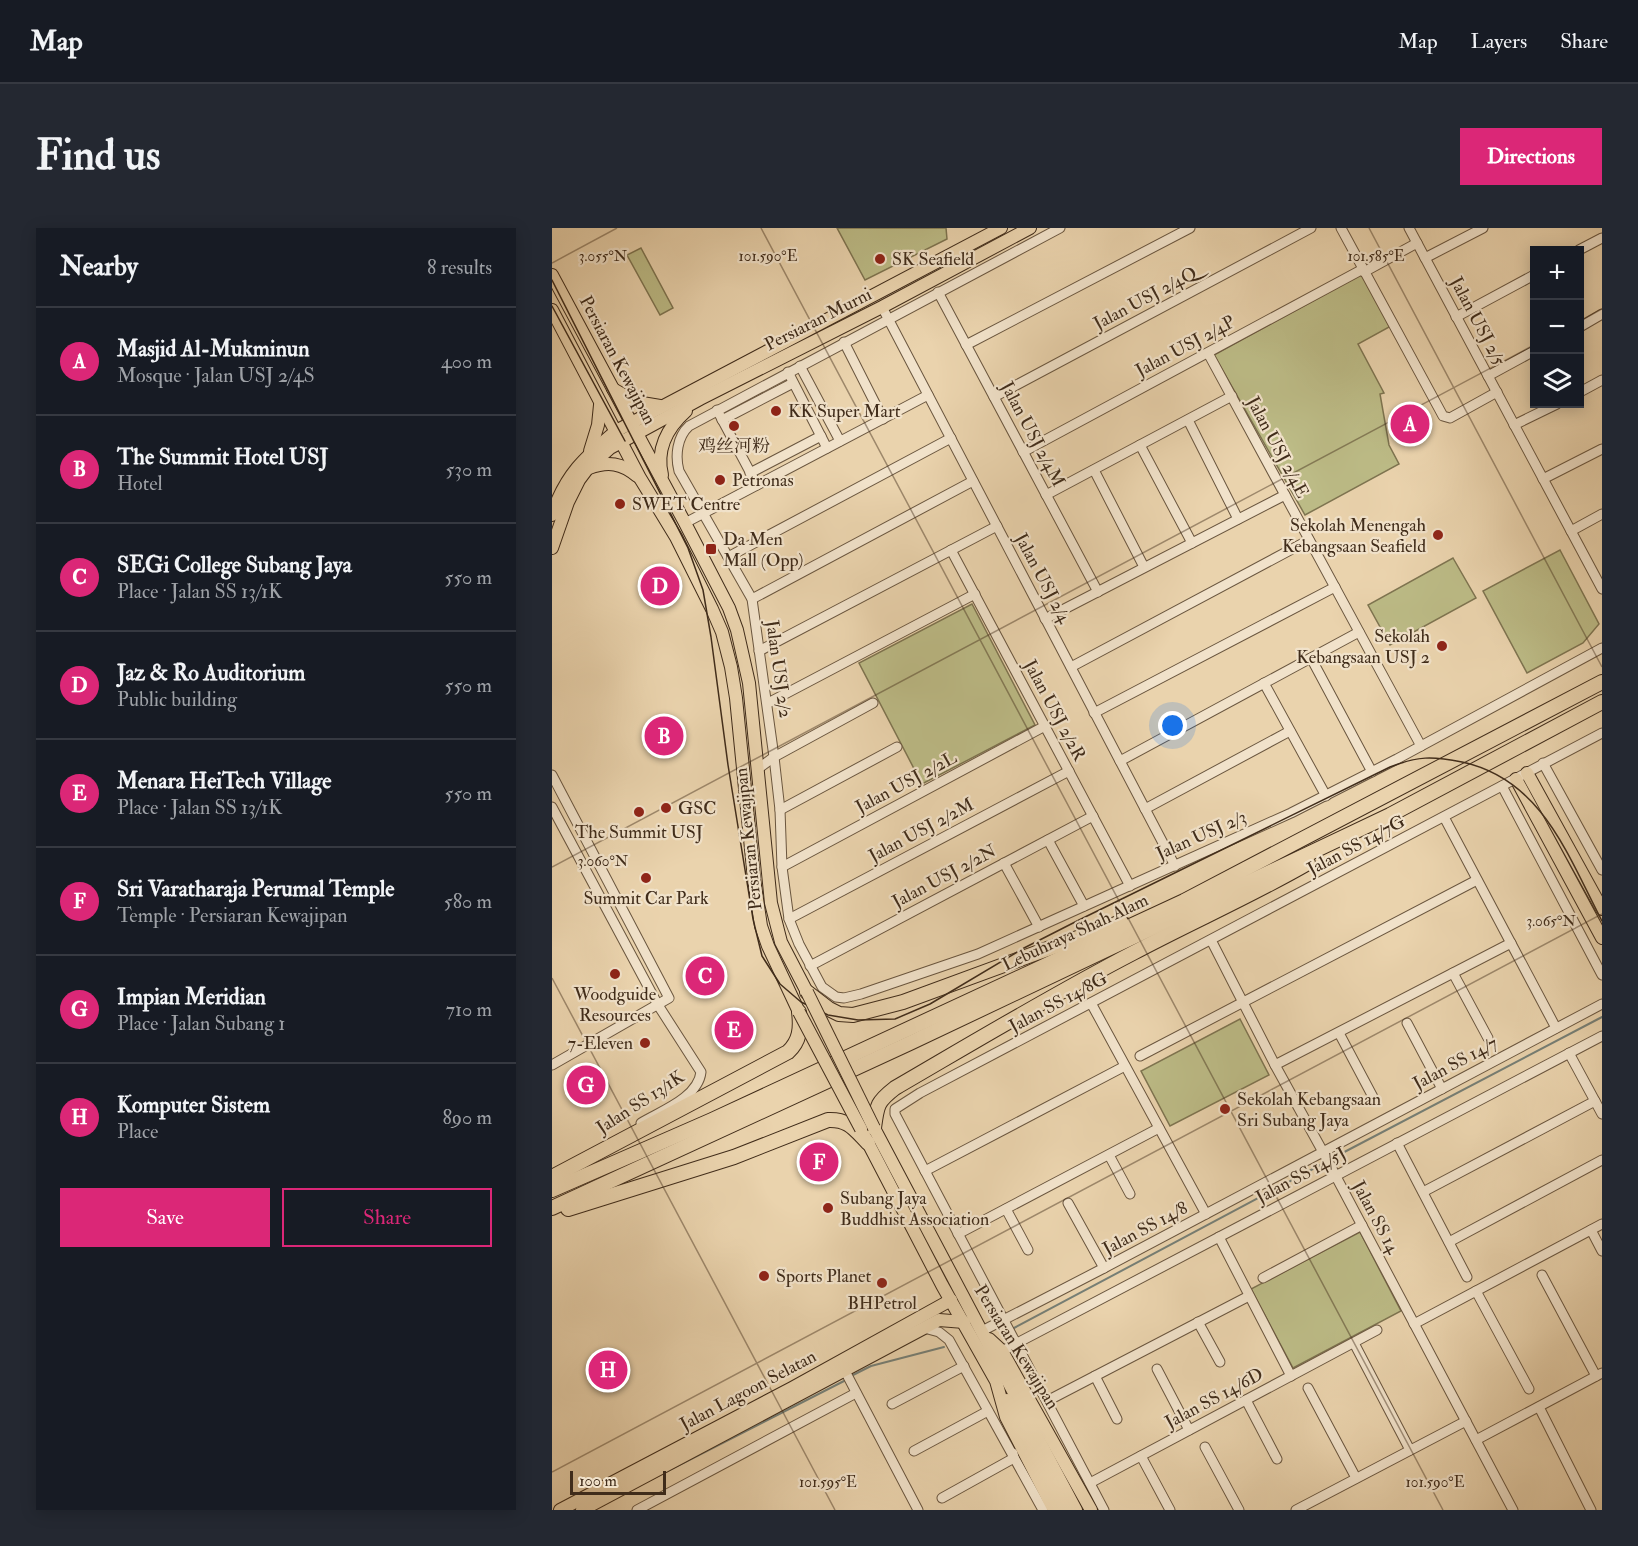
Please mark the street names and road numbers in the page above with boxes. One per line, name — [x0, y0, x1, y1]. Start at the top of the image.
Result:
street label: Jalan USJ 2/4Q — [1089, 256, 1211, 336]
street label: Jalan USJ 2/5 — [1444, 272, 1511, 370]
street label: Persiaran Murni — [761, 283, 876, 356]
street label: Persiaran Kewajipan — [574, 292, 661, 429]
street label: Jalan USJ 2/4P — [1131, 310, 1239, 383]
street label: Jalan USJ 2/4M — [995, 377, 1070, 491]
street label: Jalan USJ 2/4E — [1241, 392, 1314, 502]
street label: Jalan USJ 2/4 — [1009, 528, 1076, 628]
street label: Jalan USJ 2/2 — [760, 618, 797, 719]
street label: Jalan USJ 2/2R — [1018, 655, 1091, 766]
street label: Jalan USJ 2/2L — [851, 746, 961, 819]
street label: Persiaran Kewajipan — [730, 767, 767, 911]
street label: Jalan USJ 2/2M — [864, 793, 978, 868]
street label: Jalan USJ 2/3 — [1152, 805, 1250, 866]
street label: Jalan SS 14/7G — [1302, 810, 1409, 881]
street label: Jalan USJ 2/2N — [887, 839, 1000, 914]
street label: Lebuhraya Shah Alam — [998, 889, 1152, 976]
street label: Jalan SS 14/8G — [1004, 967, 1111, 1038]
street label: Jalan SS 14/7 — [1408, 1032, 1502, 1096]
street label: Jalan SS 13/1K — [591, 1065, 689, 1140]
street label: Jalan SS 14/5J — [1251, 1142, 1351, 1209]
street label: Jalan SS 14 — [1346, 1176, 1405, 1259]
street label: Jalan SS 14/8 — [1098, 1196, 1192, 1261]
street label: Persiaran Kewajipan — [969, 1281, 1064, 1414]
street label: Jalan Lagoon Selatan — [675, 1345, 820, 1437]
street label: Jalan SS 14/6D — [1160, 1363, 1267, 1434]

